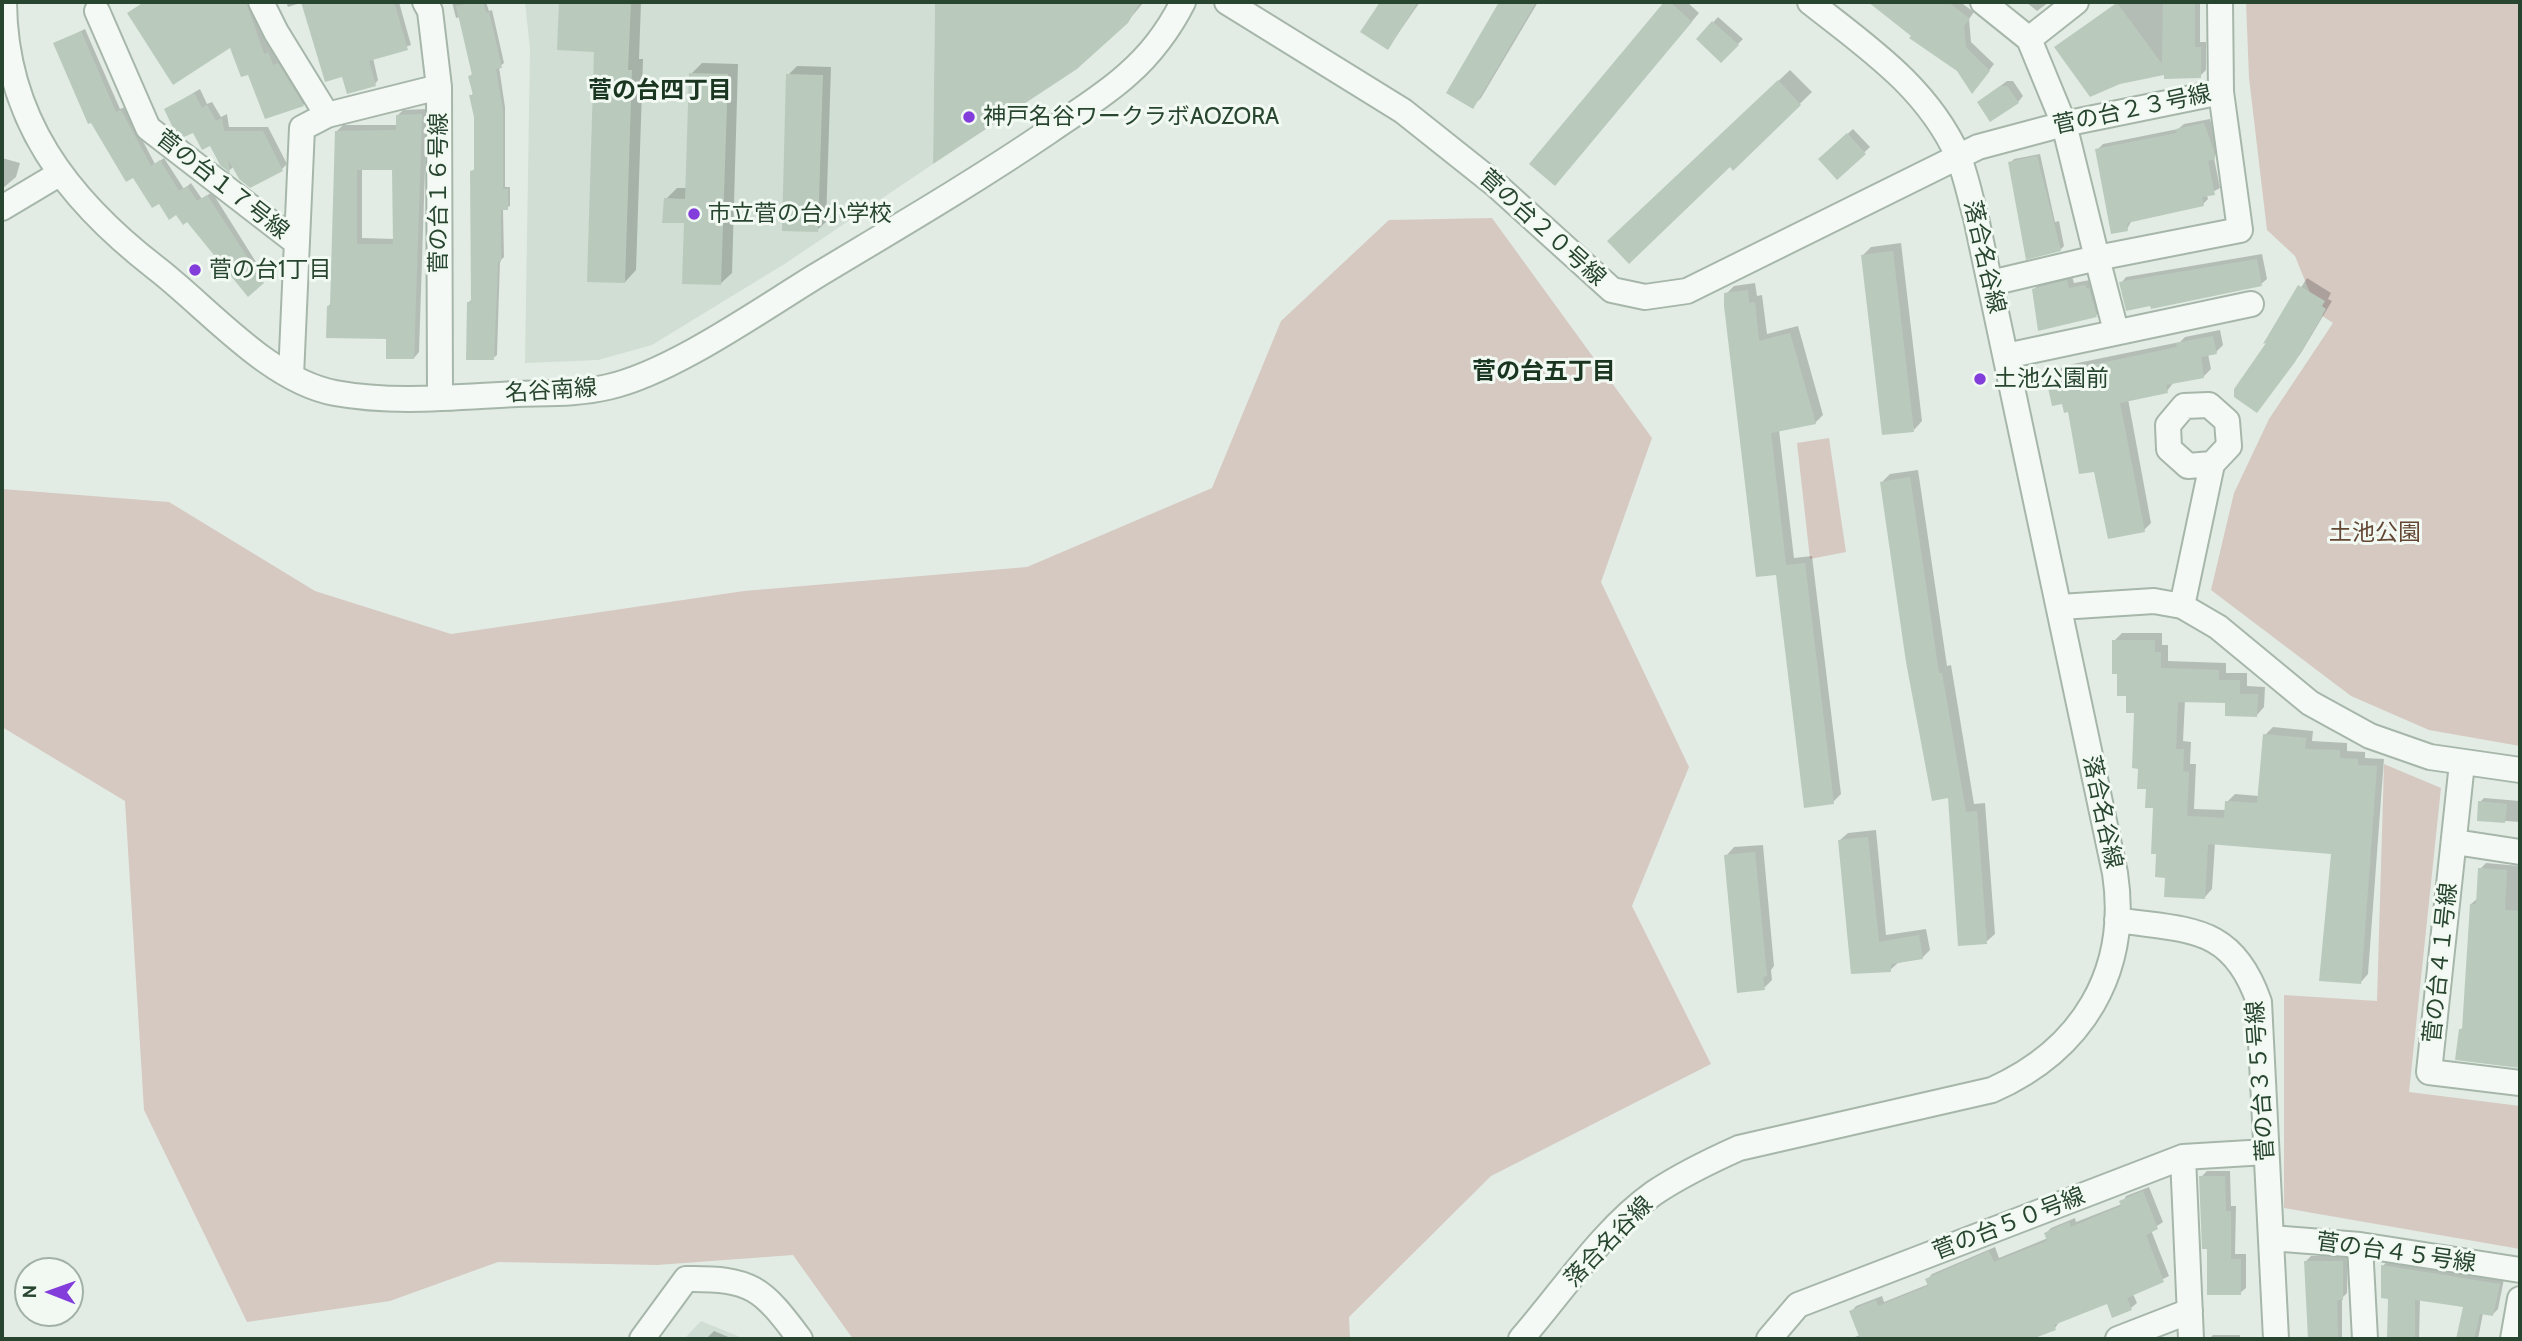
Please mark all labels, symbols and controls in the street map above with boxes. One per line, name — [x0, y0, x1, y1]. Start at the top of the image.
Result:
district label: 菅の台四丁目 — [588, 77, 732, 105]
street label: 菅の台２３号線 — [2050, 80, 2214, 140]
place label: 神戸名谷ワークラボAOZORA — [983, 103, 1279, 131]
marker: 神戸名谷ワークラボAOZORA — [961, 109, 977, 125]
street label: 菅の台１６号線 — [425, 113, 453, 273]
street label: 菅の台１７号線 — [150, 125, 294, 245]
street label: 菅の台２０号線 — [1473, 164, 1611, 292]
street label: 落合名谷線 — [1958, 198, 2010, 316]
place label: 市立菅の台小学校 — [708, 200, 892, 228]
marker: 市立菅の台小学校 — [686, 206, 702, 222]
place label: 菅の台1丁目 — [209, 256, 331, 284]
marker: 菅の台1丁目 — [187, 262, 203, 278]
district label: 菅の台五丁目 — [1472, 358, 1616, 386]
place label: 土池公園前 — [1994, 365, 2109, 393]
marker: 土池公園前 — [1972, 371, 1988, 387]
street label: 名谷南線 — [504, 374, 598, 408]
park label: 土池公園 — [2329, 519, 2421, 547]
street label: 落合名谷線 — [2077, 753, 2127, 871]
street label: 菅の台４１号線 — [2419, 881, 2463, 1045]
street label: 菅の台３５号線 — [2242, 1000, 2280, 1162]
street label: 菅の台５０号線 — [1929, 1182, 2089, 1266]
street label: 落合名谷線 — [1559, 1191, 1659, 1293]
street label: 菅の台４５号線 — [2314, 1228, 2478, 1278]
north arrow — [14, 1257, 84, 1327]
text: N — [18, 1285, 41, 1299]

